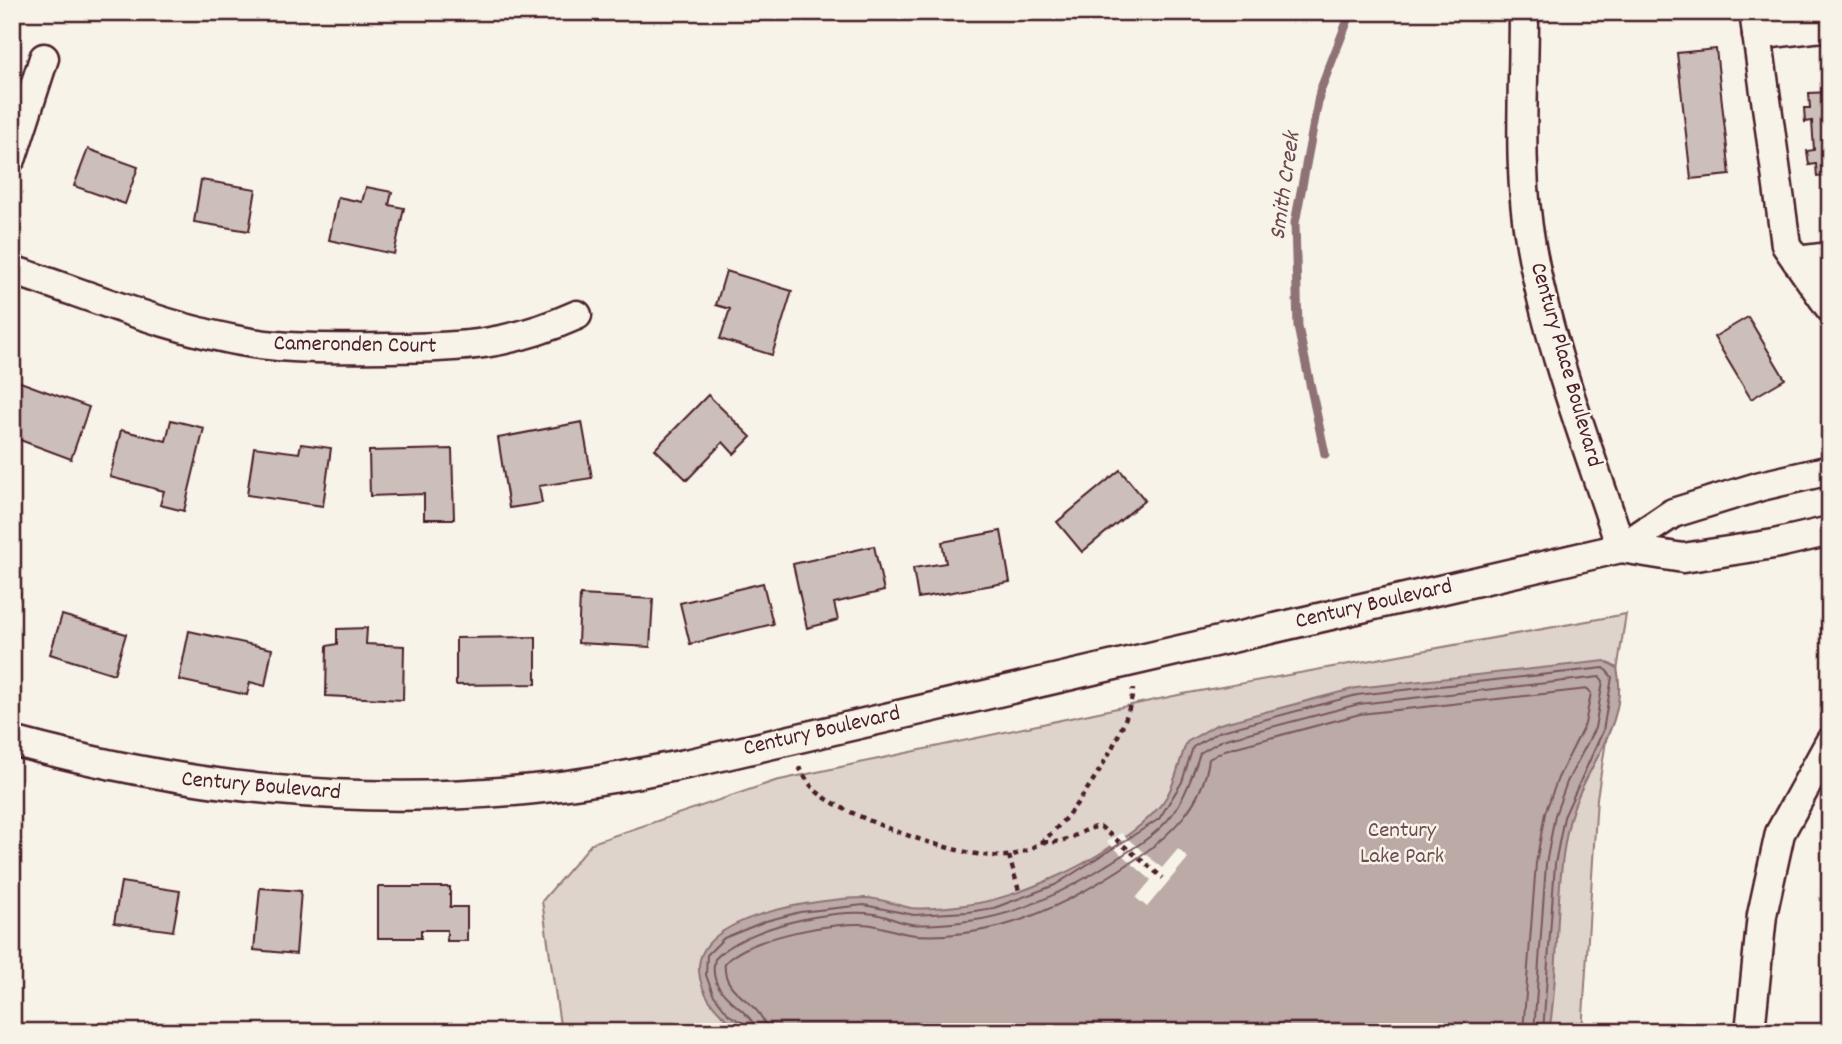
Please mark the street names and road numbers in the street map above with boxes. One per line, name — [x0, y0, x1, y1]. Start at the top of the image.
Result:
street label: Century Place Boulevard — [1520, 259, 1610, 471]
street label: Cameronden Court — [273, 328, 437, 364]
street label: Century Boulevard — [1292, 571, 1456, 639]
street label: Century Boulevard — [740, 698, 904, 766]
street label: Century Boulevard — [180, 764, 342, 810]

